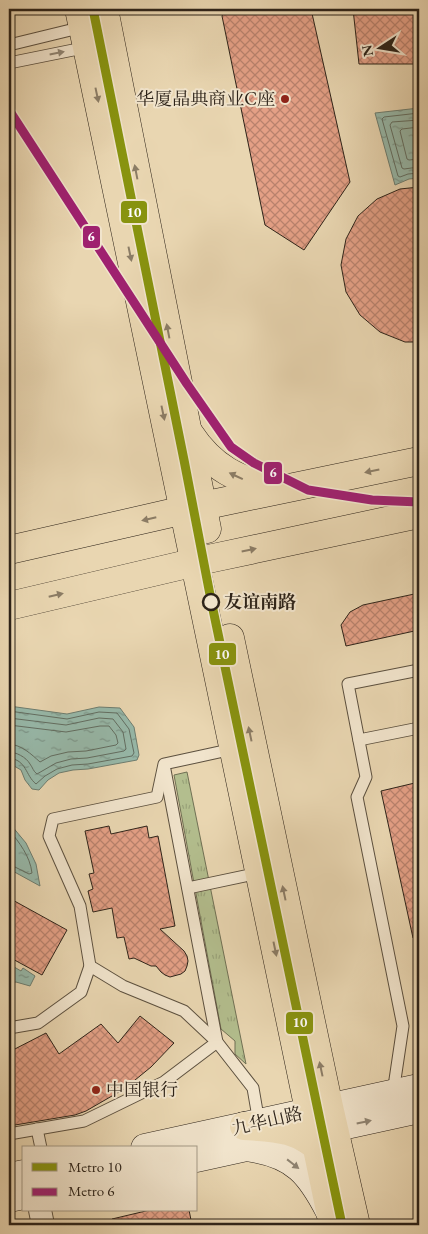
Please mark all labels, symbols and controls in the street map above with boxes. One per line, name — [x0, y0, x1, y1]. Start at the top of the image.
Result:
north arrow — [356, 22, 406, 72]
text: N — [357, 43, 377, 58]
one-way arrow — [49, 49, 64, 57]
one-way arrow — [93, 87, 101, 103]
place label: 华厦晶典商业C座 — [136, 87, 275, 110]
marker: 华厦晶典商业C座 — [279, 93, 291, 105]
one-way arrow — [132, 163, 140, 179]
line badge: 10 — [120, 200, 148, 224]
text: 10 — [127, 203, 142, 221]
line badge: 6 — [82, 225, 101, 249]
text: 6 — [87, 227, 95, 245]
one-way arrow — [126, 246, 134, 261]
one-way arrow — [164, 324, 172, 339]
one-way arrow — [159, 405, 167, 420]
line badge: 6 — [263, 461, 283, 485]
text: 6 — [269, 463, 277, 481]
one-way arrow — [364, 467, 379, 475]
one-way arrow — [229, 471, 243, 479]
one-way arrow — [142, 515, 157, 523]
one-way arrow — [241, 546, 256, 554]
place label: 友谊南路 — [224, 590, 296, 613]
one-way arrow — [49, 591, 64, 599]
marker: 友谊南路 — [202, 593, 220, 611]
line badge: 10 — [208, 642, 237, 666]
text: 10 — [215, 645, 230, 663]
one-way arrow — [246, 726, 254, 742]
one-way arrow — [279, 885, 287, 901]
one-way arrow — [271, 941, 279, 957]
line badge: 10 — [285, 1011, 314, 1035]
text: 10 — [293, 1013, 308, 1031]
one-way arrow — [317, 1062, 325, 1077]
place label: 中国银行 — [106, 1078, 178, 1101]
marker: 中国银行 — [90, 1084, 102, 1096]
street label: 九华山路 — [229, 1101, 305, 1140]
one-way arrow — [357, 1117, 373, 1125]
legend — [22, 1146, 198, 1212]
text: Metro 10 — [68, 1157, 122, 1176]
one-way arrow — [286, 1158, 299, 1169]
text: Metro 6 — [68, 1181, 114, 1200]

